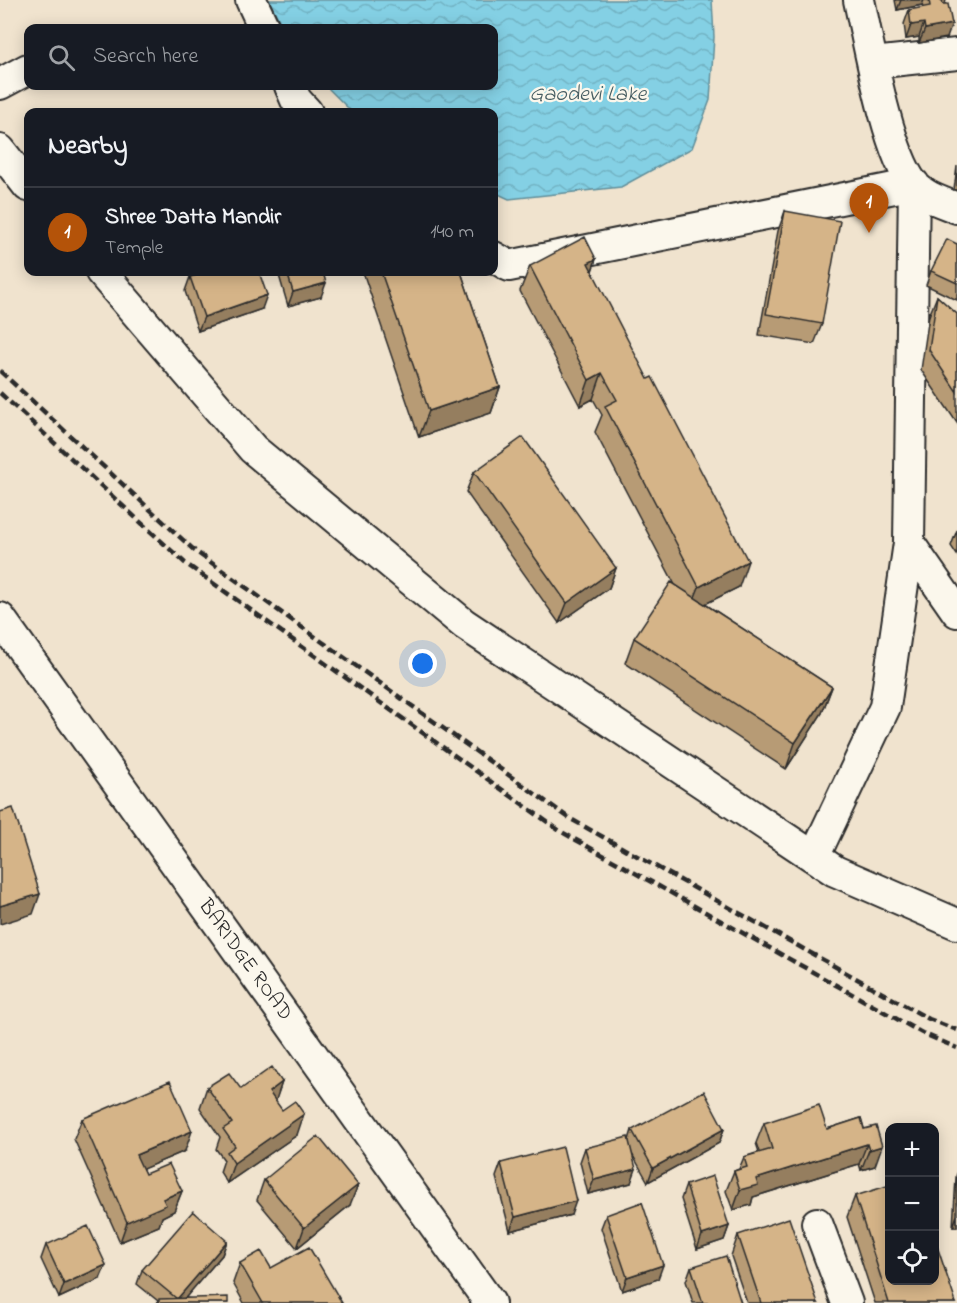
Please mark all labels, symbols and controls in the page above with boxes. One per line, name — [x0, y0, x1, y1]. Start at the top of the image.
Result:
search box — [24, 24, 498, 90]
icon: search — [45, 41, 78, 74]
text: Search here — [93, 41, 198, 73]
water label: Gaodevi Lake — [530, 79, 648, 111]
text: Nearby — [48, 128, 127, 166]
pin: 1 — [850, 184, 888, 233]
text: Shree Datta Mandir — [105, 202, 281, 234]
text: 1 — [64, 218, 71, 247]
text: 140 m — [430, 218, 474, 247]
text: Temple — [105, 234, 164, 263]
your location — [408, 649, 437, 678]
street label: BARIDGE ROAD — [190, 892, 300, 1027]
map controls — [885, 1123, 939, 1285]
button: + — [885, 1123, 939, 1177]
button: − — [885, 1177, 939, 1231]
button: locate — [885, 1231, 939, 1285]

